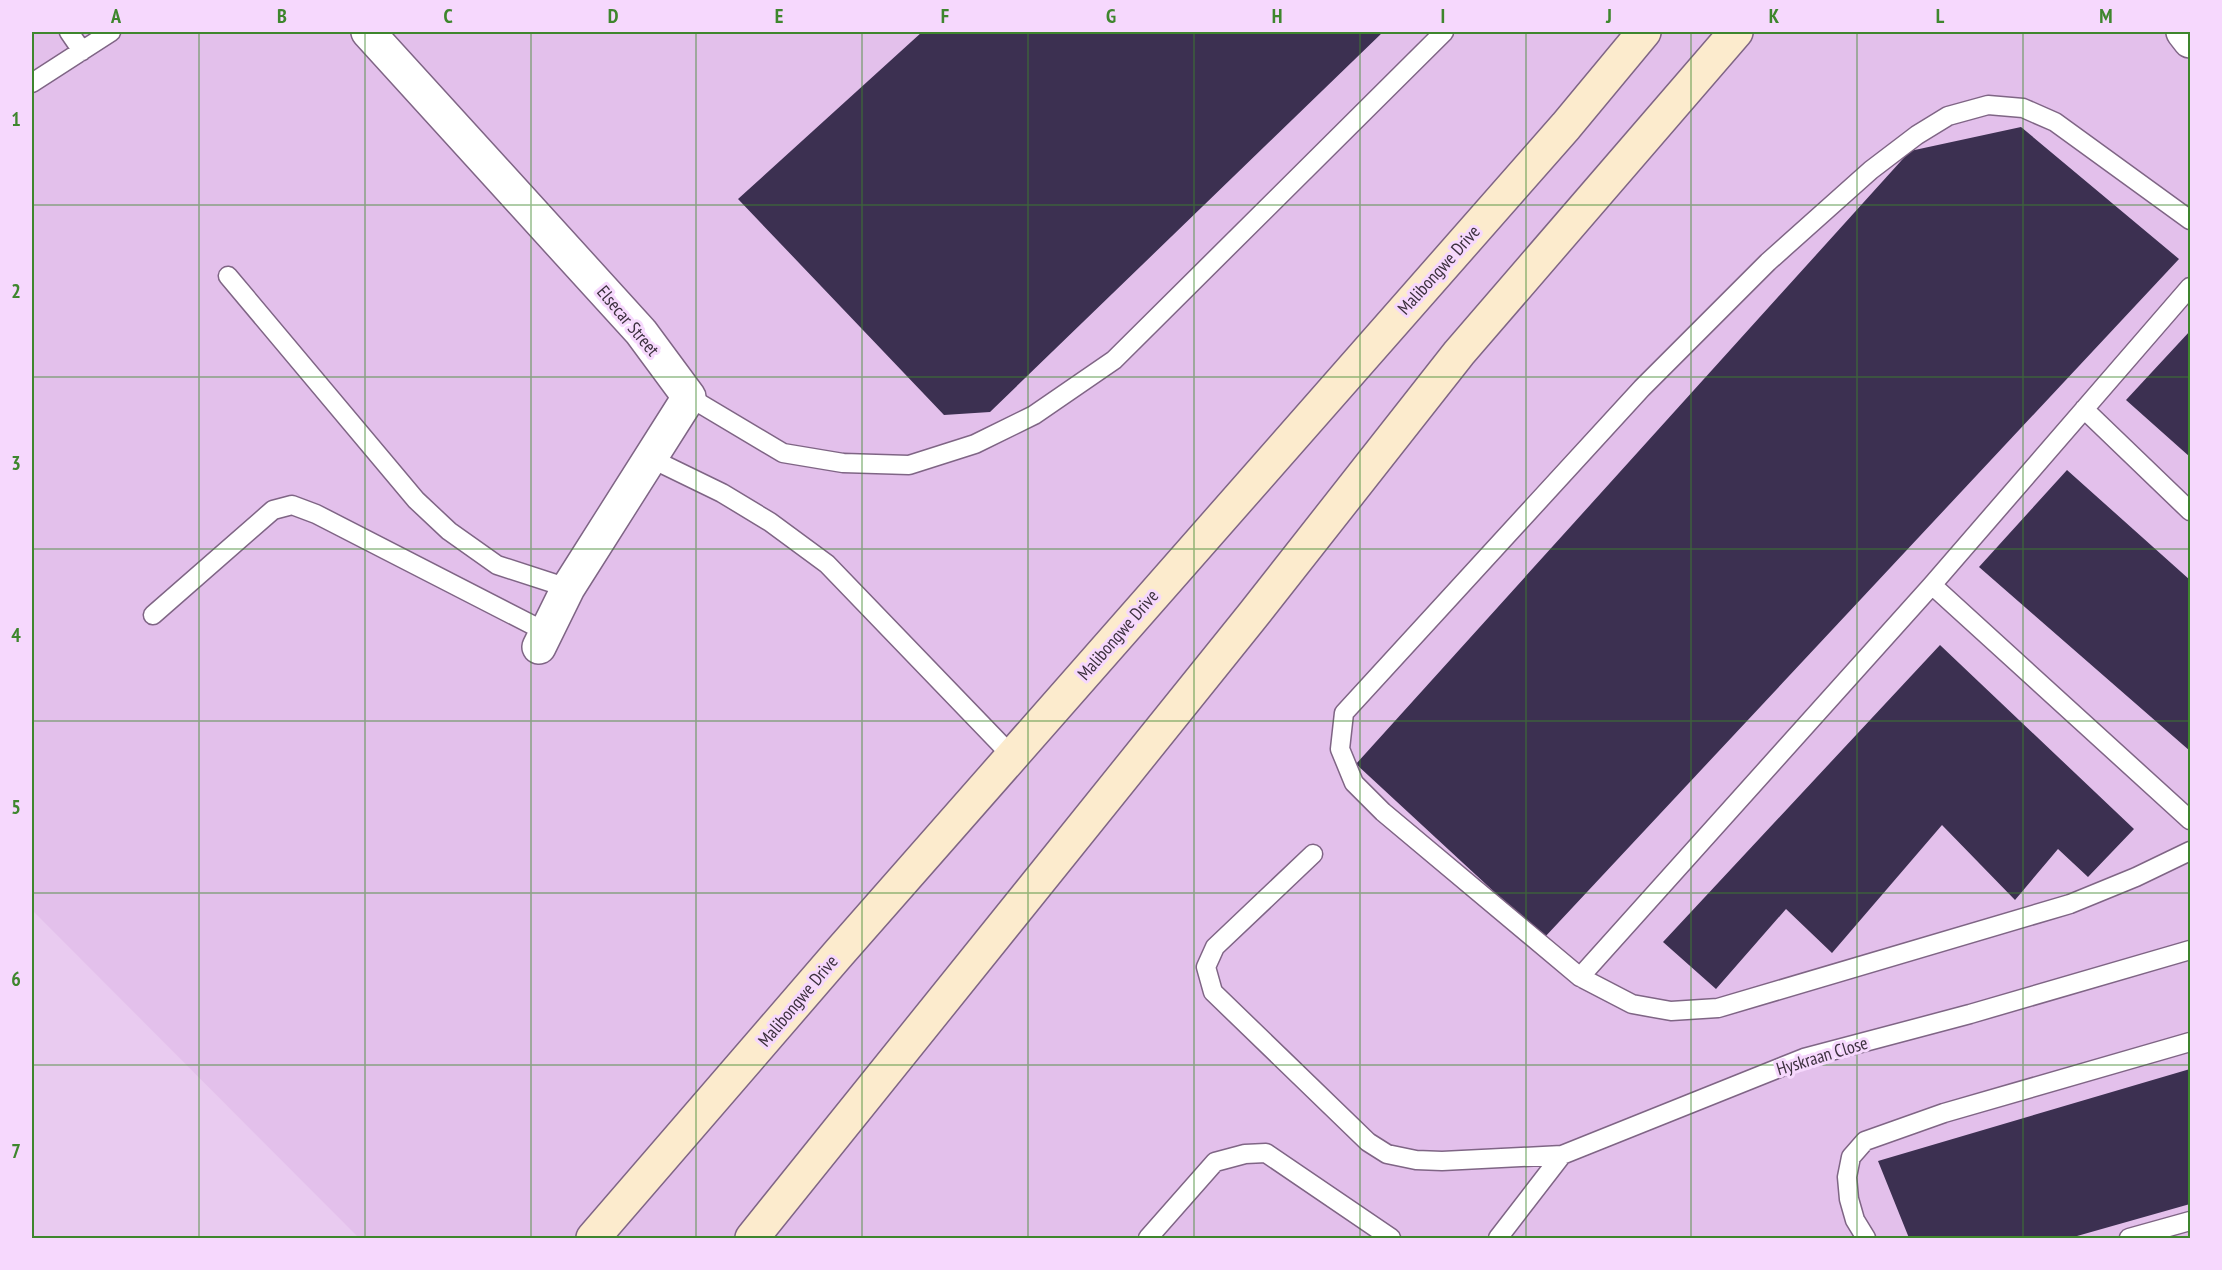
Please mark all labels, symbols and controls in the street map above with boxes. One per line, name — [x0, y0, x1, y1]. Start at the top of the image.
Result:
text: A — [110, 3, 122, 29]
text: B — [277, 3, 287, 29]
text: C — [443, 3, 453, 29]
text: D — [608, 3, 619, 29]
text: E — [775, 3, 783, 29]
text: F — [941, 3, 949, 29]
text: G — [1106, 3, 1116, 29]
text: H — [1272, 3, 1282, 29]
text: I — [1441, 3, 1445, 29]
text: J — [1605, 3, 1612, 29]
text: K — [1769, 3, 1780, 29]
text: L — [1936, 3, 1945, 29]
text: M — [2099, 3, 2113, 29]
text: 1 — [11, 106, 21, 132]
street label: Malibongwe Drive — [1392, 220, 1485, 319]
text: 2 — [11, 278, 21, 304]
street label: Elsecar Street — [592, 281, 665, 361]
text: 3 — [11, 450, 21, 476]
street label: Malibongwe Drive — [1072, 585, 1163, 685]
text: 4 — [11, 622, 21, 648]
text: 5 — [11, 794, 21, 820]
street label: Malibongwe Drive — [753, 950, 843, 1051]
text: 6 — [11, 966, 21, 992]
street label: Hyskraan Close — [1773, 1031, 1870, 1080]
text: 7 — [11, 1138, 21, 1164]

